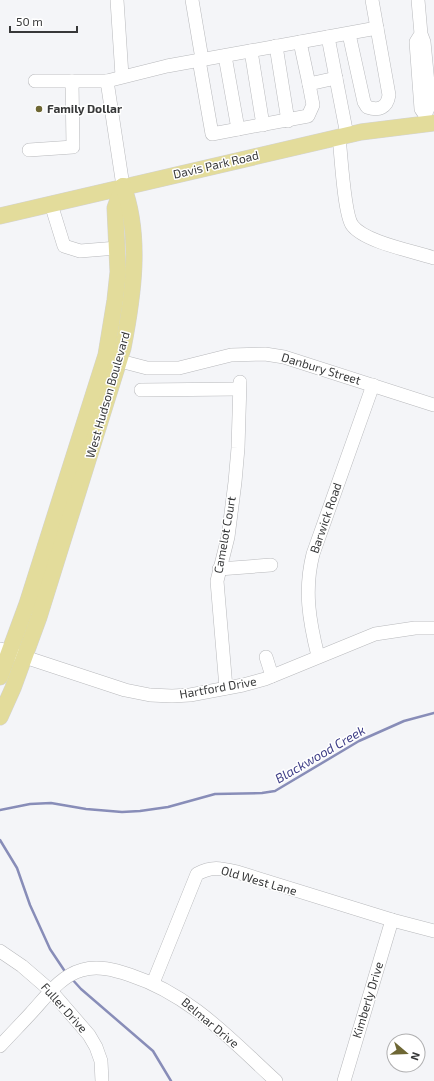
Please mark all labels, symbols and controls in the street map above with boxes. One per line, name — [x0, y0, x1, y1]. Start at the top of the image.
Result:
scale bar — [10, 8, 77, 34]
text: 50 m — [16, 14, 43, 28]
place label: Family Dollar — [47, 101, 122, 116]
marker: Family Dollar — [34, 104, 44, 114]
street label: Davis Park Road — [172, 147, 260, 181]
street label: West Hudson Boulevard — [82, 330, 132, 460]
street label: Danbury Street — [280, 349, 363, 387]
street label: Barwick Road — [306, 480, 344, 555]
street label: Camelot Court — [210, 495, 238, 574]
street label: Hartford Drive — [178, 673, 257, 701]
water label: Blackwood Creek — [272, 722, 368, 786]
street label: Old West Lane — [220, 863, 299, 898]
street label: Kimberly Drive — [349, 960, 385, 1040]
street label: Fuller Drive — [39, 979, 91, 1035]
street label: Belmar Drive — [179, 994, 242, 1050]
north arrow — [386, 1033, 426, 1073]
text: N — [408, 1051, 423, 1062]

